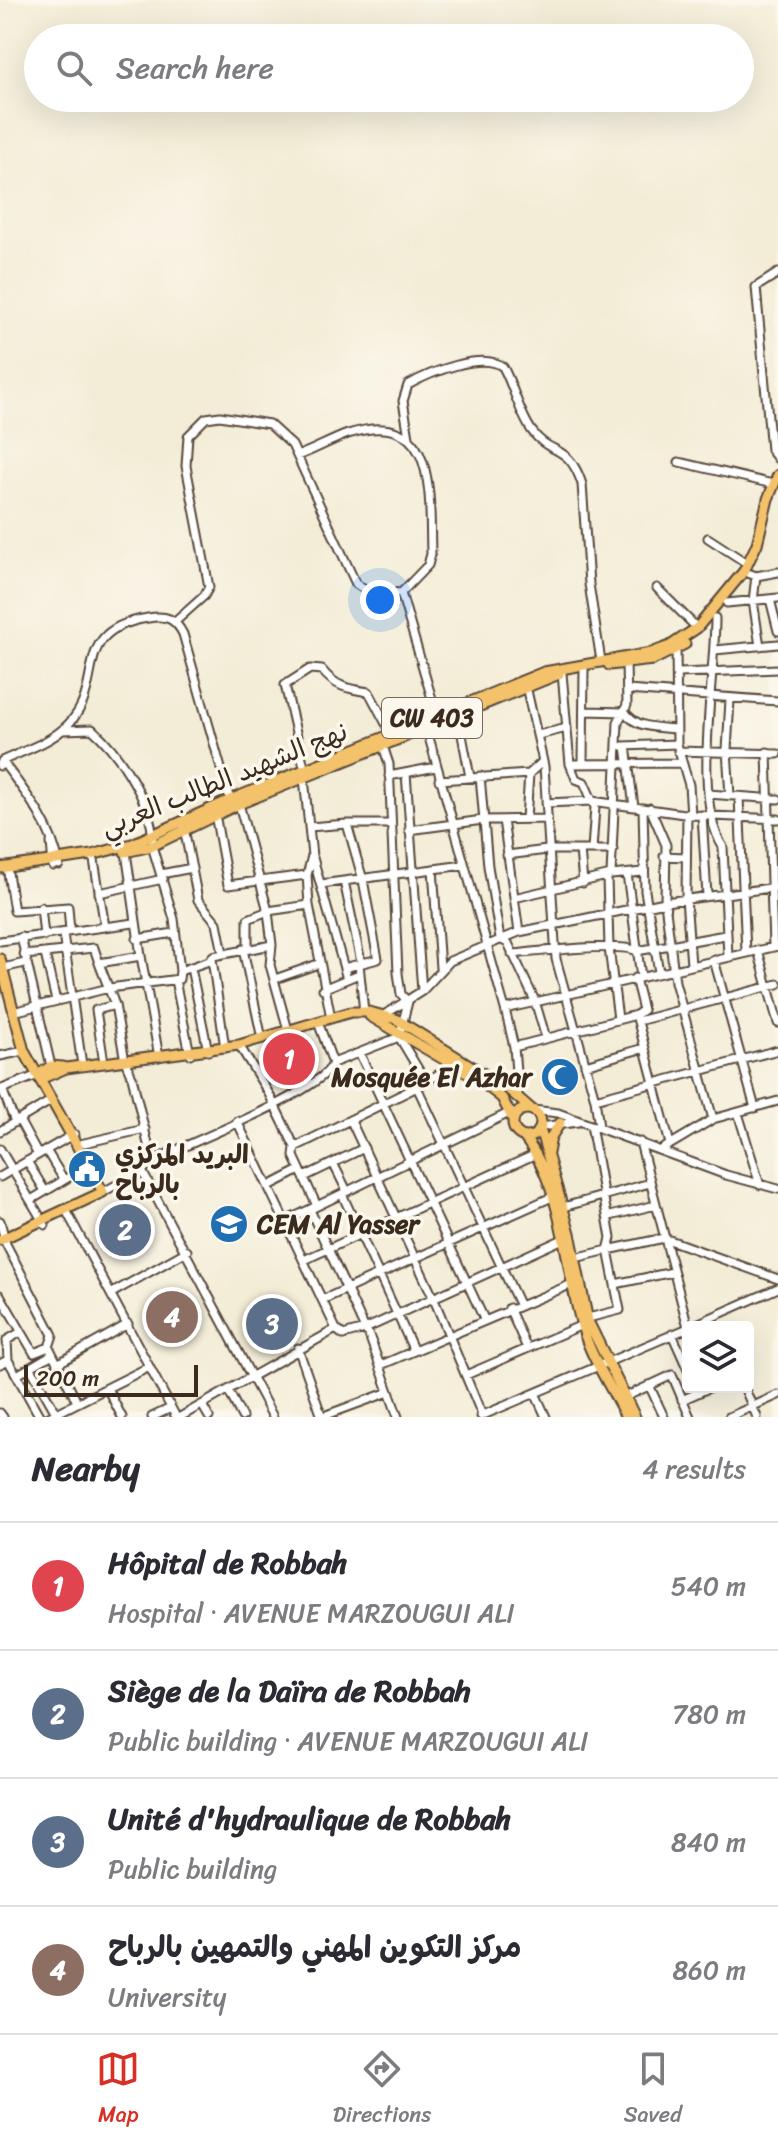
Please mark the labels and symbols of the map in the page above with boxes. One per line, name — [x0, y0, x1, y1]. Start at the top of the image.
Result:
your location — [360, 580, 400, 620]
road number: CW 403 — [382, 698, 482, 738]
street label: نهج الشهيد الطالب العربي — [93, 708, 355, 850]
pin: 1 — [263, 1029, 315, 1089]
place label: Mosquée El Azhar — [330, 1054, 534, 1100]
mosque icon: Mosquée El Azhar — [539, 1056, 581, 1098]
place label: البريد المركزي بالرباح — [115, 1131, 249, 1207]
public building icon: البريد المركزي بالرباح — [66, 1148, 108, 1190]
pin: 2 — [99, 1200, 151, 1260]
place label: CEM Al Yasser — [256, 1201, 421, 1247]
school or university icon: CEM Al Yasser — [208, 1203, 250, 1245]
pin: 4 — [146, 1287, 198, 1347]
pin: 3 — [246, 1294, 298, 1354]
scale bar — [24, 1361, 198, 1397]

